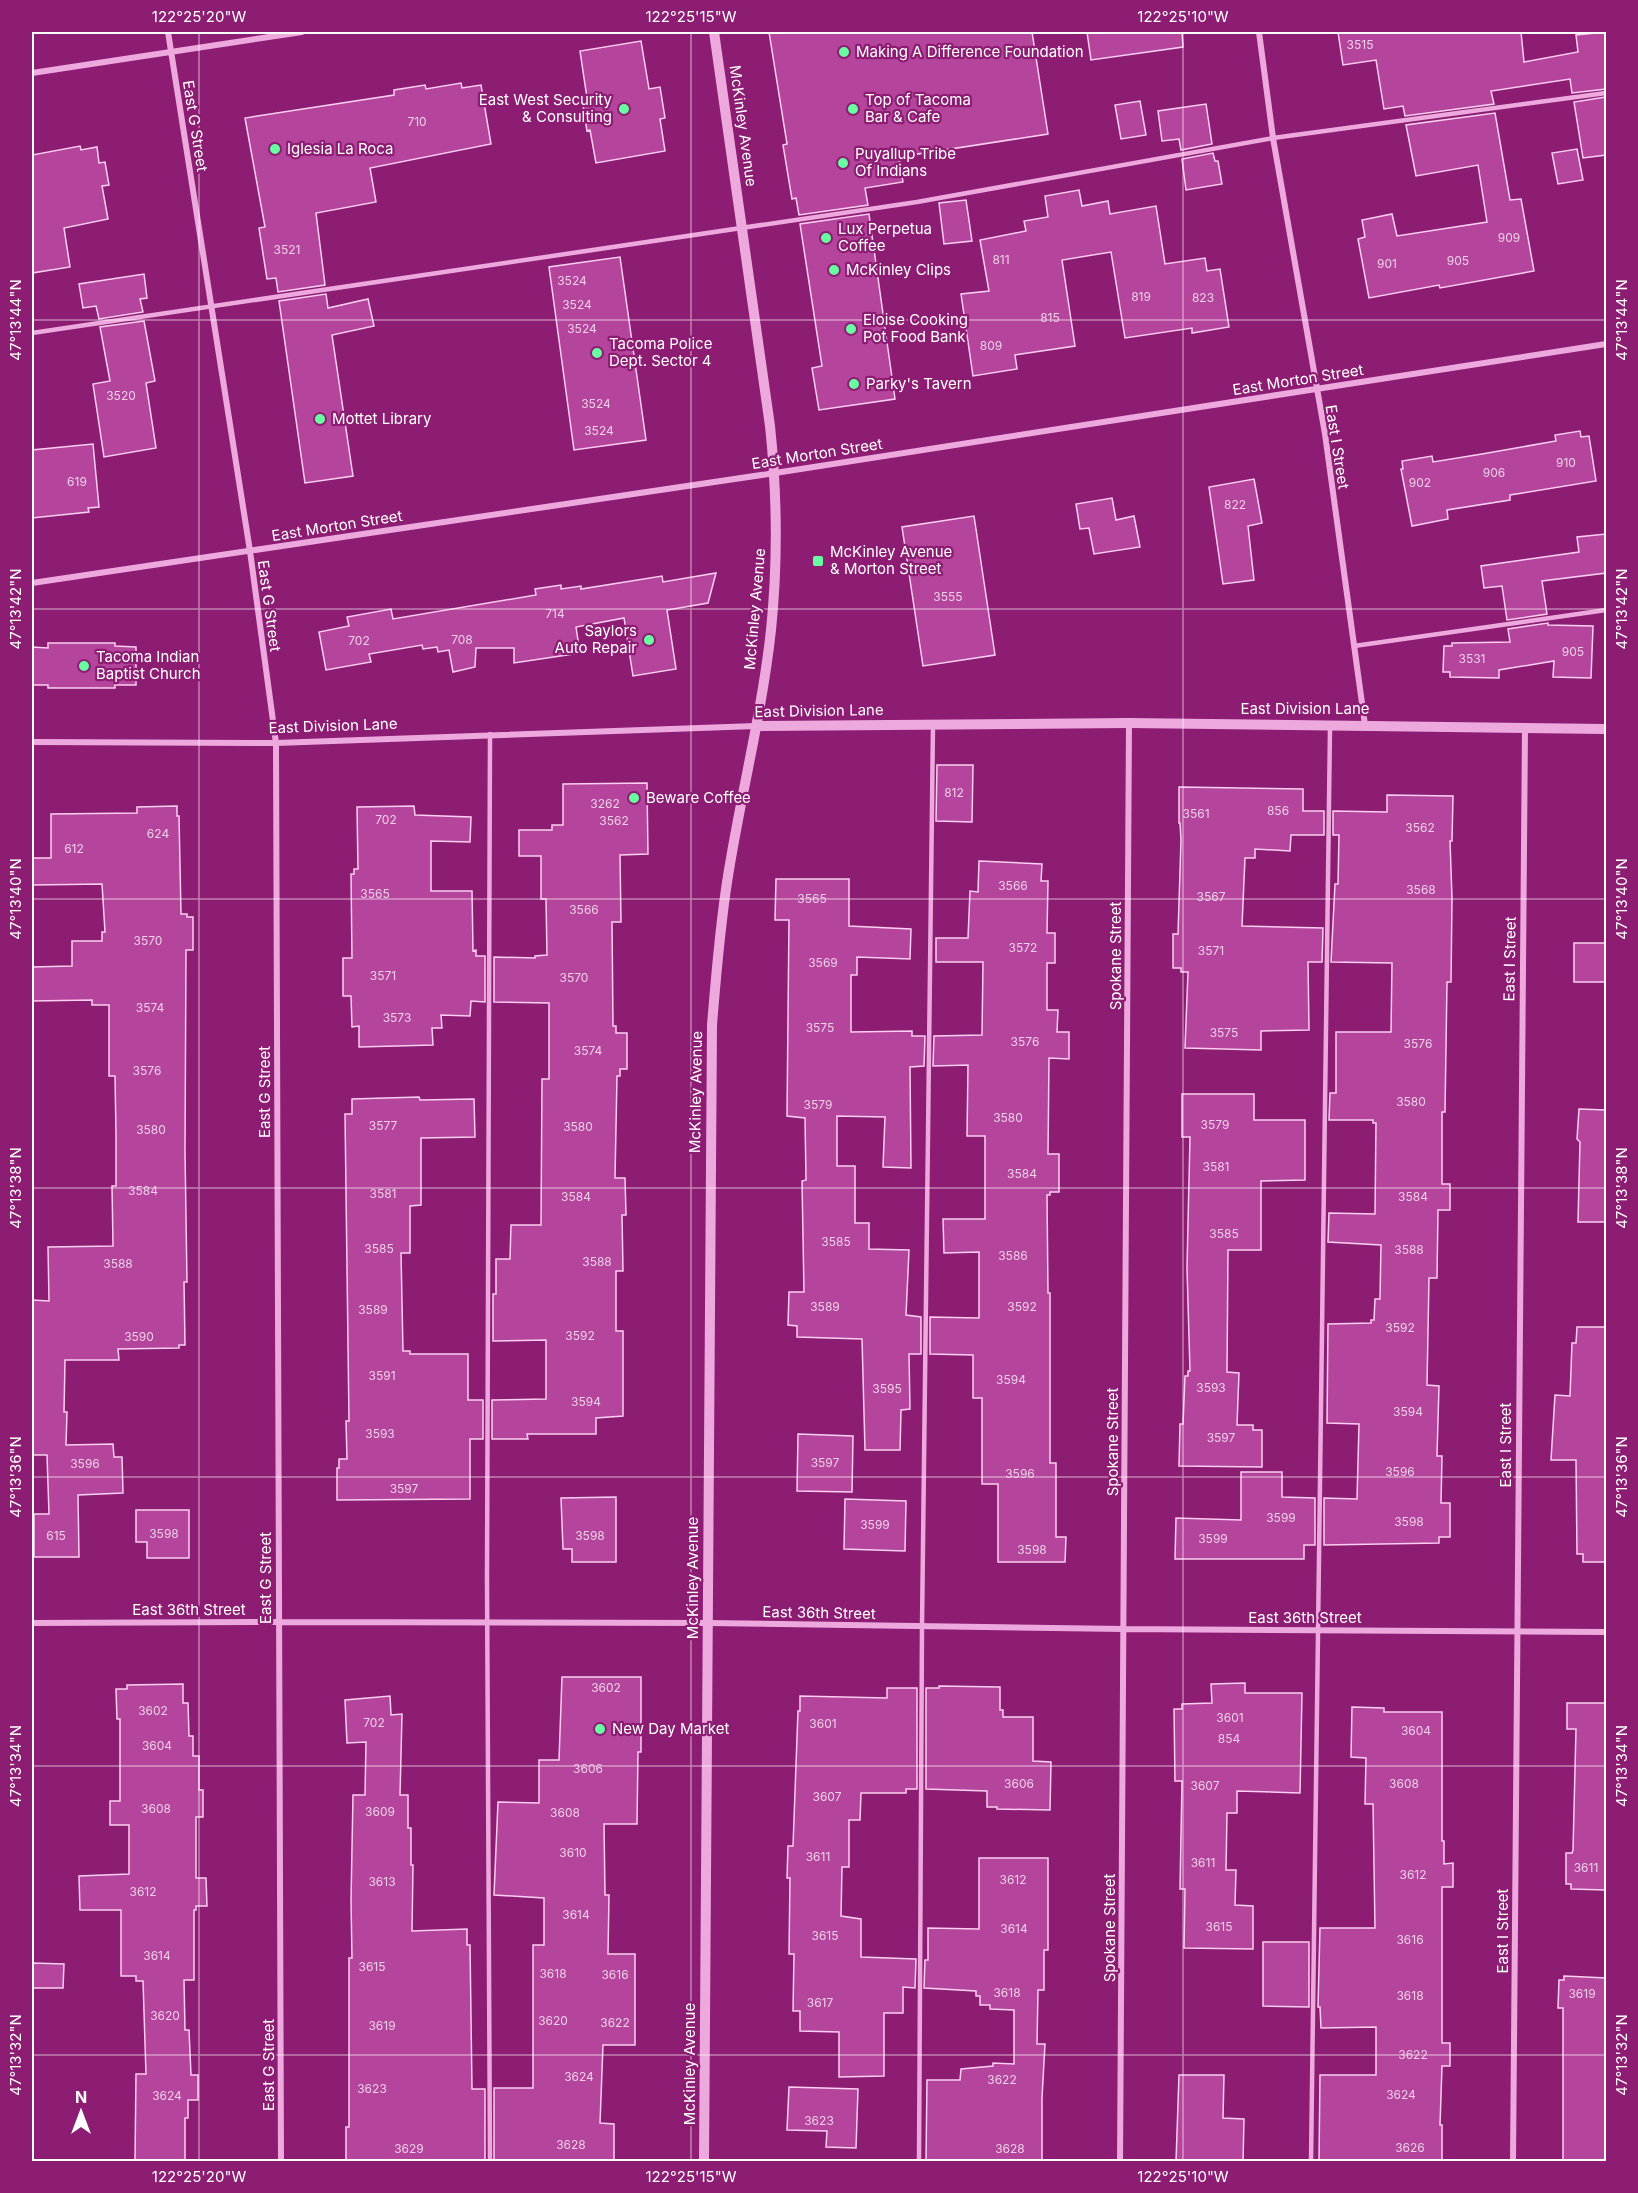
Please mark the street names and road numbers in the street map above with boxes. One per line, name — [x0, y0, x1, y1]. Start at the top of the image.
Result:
street label: McKinley Avenue — [726, 64, 761, 188]
street label: East G Street — [179, 79, 212, 173]
street label: East Morton Street — [1231, 360, 1365, 399]
street label: East I Street — [1321, 403, 1354, 491]
street label: East Morton Street — [750, 434, 884, 473]
street label: East Morton Street — [270, 506, 404, 545]
street label: McKinley Avenue — [740, 547, 769, 671]
street label: East G Street — [254, 559, 285, 653]
street label: East Division Lane — [1240, 699, 1370, 718]
street label: East Division Lane — [754, 700, 884, 721]
street label: East Division Lane — [268, 714, 398, 737]
street label: Spokane Street — [1106, 902, 1125, 1010]
street label: East I Street — [1499, 916, 1520, 1002]
street label: McKinley Avenue — [685, 1031, 706, 1153]
street label: East G Street — [255, 1046, 274, 1138]
street label: Spokane Street — [1103, 1388, 1122, 1496]
street label: East I Street — [1496, 1402, 1515, 1488]
street label: McKinley Avenue — [683, 1517, 702, 1639]
street label: East G Street — [256, 1532, 275, 1624]
street label: East 36th Street — [132, 1600, 246, 1619]
street label: East 36th Street — [762, 1602, 876, 1623]
street label: East 36th Street — [1248, 1608, 1362, 1627]
street label: Spokane Street — [1100, 1874, 1119, 1982]
street label: East I Street — [1493, 1888, 1512, 1974]
street label: McKinley Avenue — [680, 2003, 699, 2125]
street label: East G Street — [259, 2019, 278, 2111]

